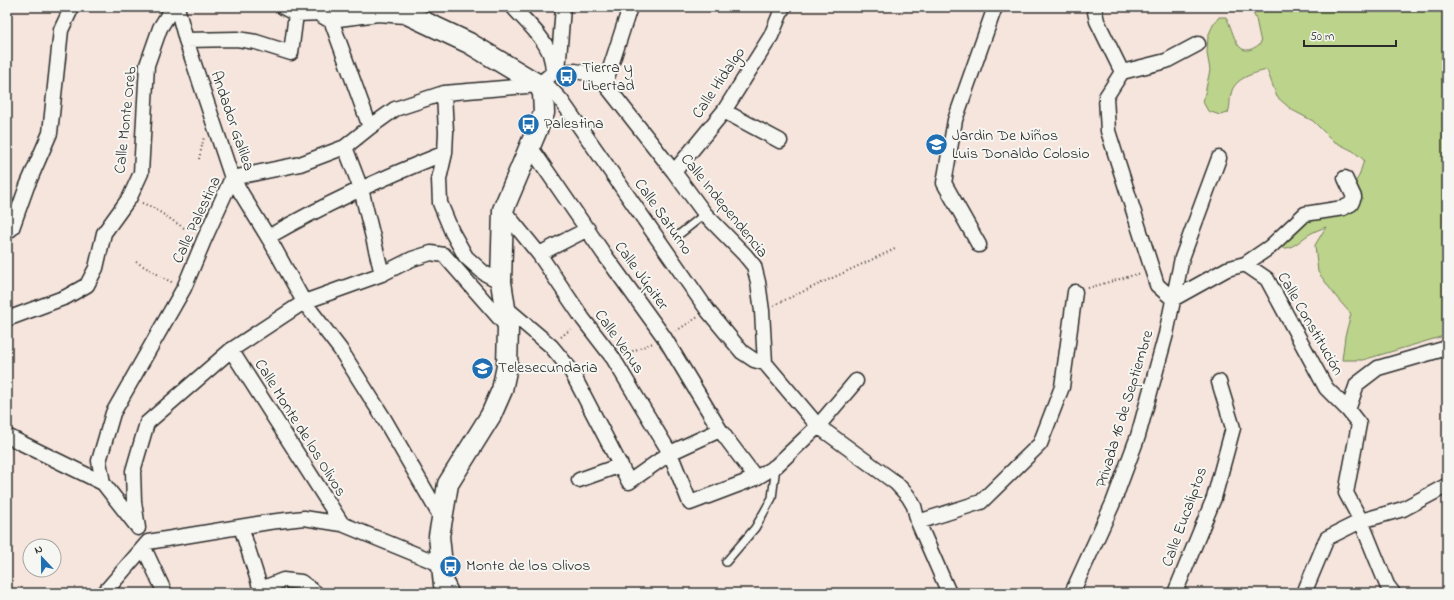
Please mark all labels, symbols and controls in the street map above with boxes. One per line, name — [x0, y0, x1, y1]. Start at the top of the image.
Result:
scale bar — [1304, 22, 1396, 48]
text: 50 m — [1310, 28, 1334, 46]
street label: Calle Hidalgo — [686, 42, 752, 124]
place label: Tierra y Libertad — [582, 56, 634, 98]
bus stop icon: Tierra y Libertad — [554, 64, 580, 90]
street label: Calle Monte Oreb — [108, 65, 144, 175]
street label: Andador Galilea — [204, 68, 260, 174]
bus stop icon: Palestina — [515, 111, 541, 137]
place label: Palestina — [544, 112, 604, 136]
place label: Jardin De Niños Luis Donaldo Colosio — [952, 124, 1090, 166]
school or university icon: Jardin De Niños Luis Donaldo Colosio — [923, 132, 949, 158]
street label: Calle Independencia — [674, 149, 774, 263]
street label: Calle Palestina — [166, 172, 228, 268]
street label: Calle Saturno — [628, 174, 698, 260]
street label: Calle Júpiter — [608, 237, 674, 315]
street label: Calle Constitución — [1271, 268, 1349, 380]
street label: Calle Venus — [588, 305, 650, 379]
street label: Privada 16 de Septiembre — [1090, 327, 1161, 491]
street label: Calle Monte de los Olivos — [248, 354, 352, 502]
school or university icon: Telesecundaria — [469, 355, 495, 381]
place label: Telesecundaria — [498, 356, 598, 380]
street label: Calle Eucaliptos — [1156, 464, 1214, 570]
north arrow — [22, 538, 62, 578]
text: N — [32, 541, 45, 558]
bus stop icon: Monte de los Olivos — [438, 553, 464, 579]
place label: Monte de los Olivos — [466, 554, 591, 578]

